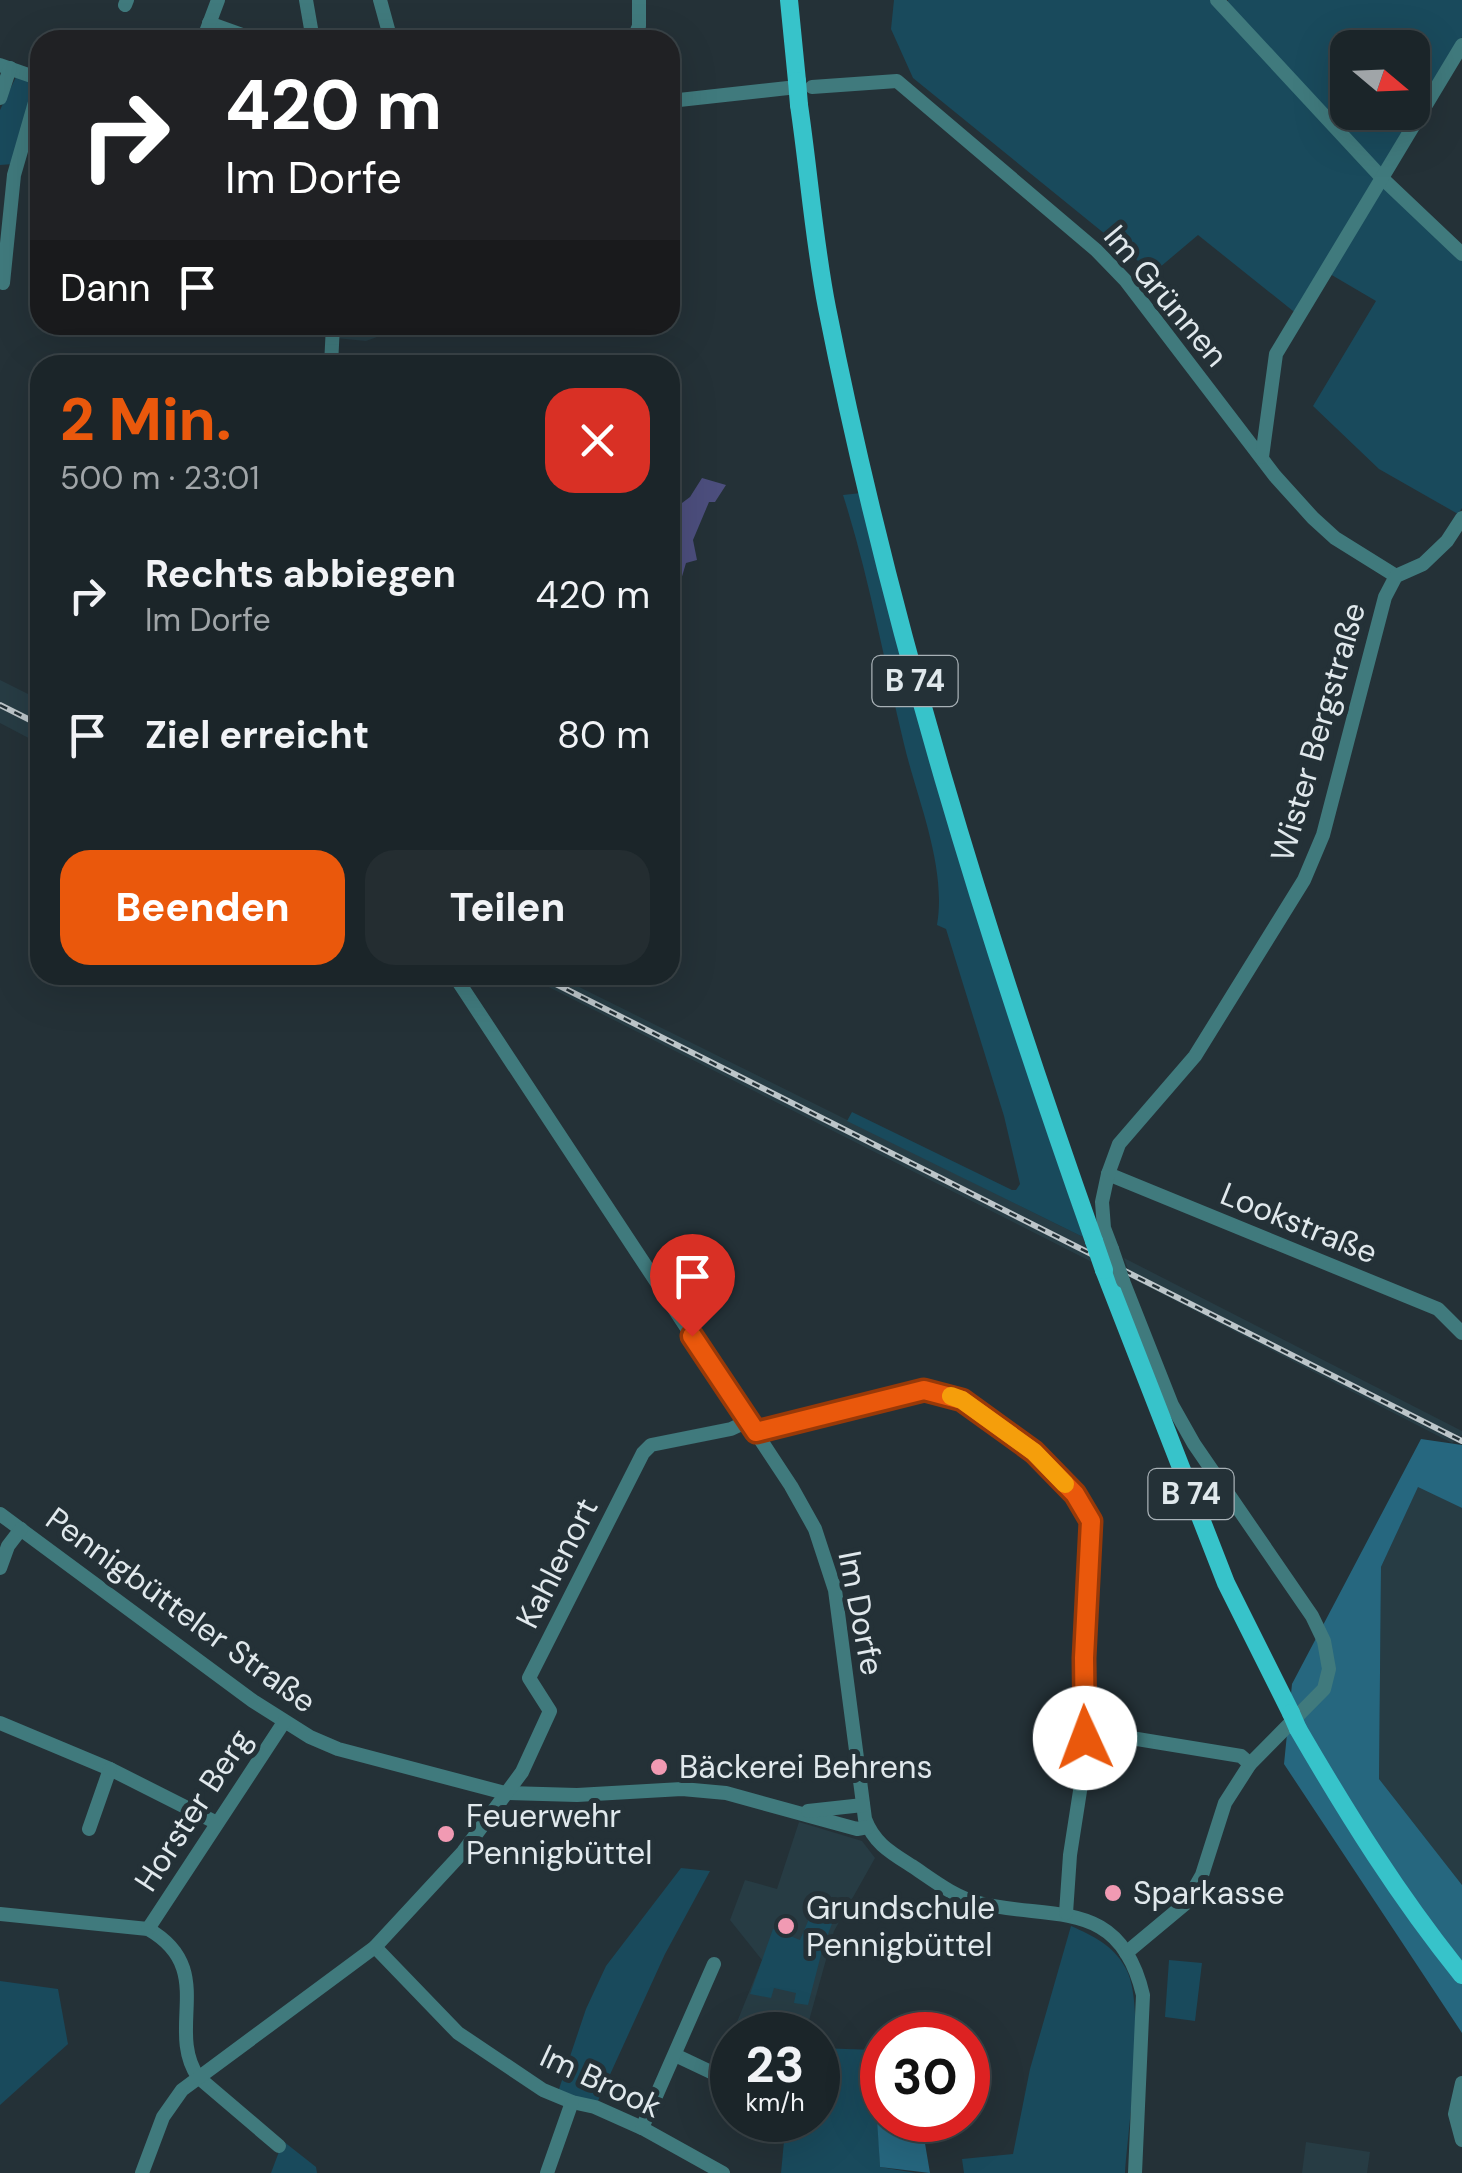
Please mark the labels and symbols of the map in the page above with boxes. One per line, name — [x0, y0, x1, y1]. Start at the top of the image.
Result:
north arrow — [1330, 30, 1430, 130]
street label: Im Grünnen — [1095, 217, 1237, 375]
street label: Wister Bergstraße — [1261, 598, 1375, 866]
road number: B 74 — [872, 656, 958, 706]
street label: Lookstraße — [1214, 1173, 1384, 1273]
pin — [650, 1234, 735, 1337]
road number: B 74 — [1148, 1469, 1234, 1519]
street label: Kahlenort — [506, 1491, 608, 1635]
street label: Pennigbütteler Straße — [38, 1498, 324, 1722]
street label: Im Dorfe — [828, 1547, 894, 1679]
position arrow — [1033, 1686, 1137, 1790]
street label: Horster Berg — [125, 1721, 261, 1899]
place label: Bäckerei Behrens — [679, 1746, 932, 1788]
marker: Bäckerei Behrens — [648, 1756, 670, 1778]
place label: Feuerwehr Pennigbüttel — [466, 1795, 652, 1874]
marker: Feuerwehr Pennigbüttel — [435, 1823, 457, 1845]
place label: Sparkasse — [1133, 1872, 1285, 1914]
marker: Sparkasse — [1102, 1882, 1124, 1904]
place label: Grundschule Pennigbüttel — [806, 1887, 995, 1966]
marker: Grundschule Pennigbüttel — [775, 1915, 797, 1937]
speed limit sign: 30 — [860, 2012, 990, 2142]
street label: Im Brook — [534, 2035, 668, 2127]

